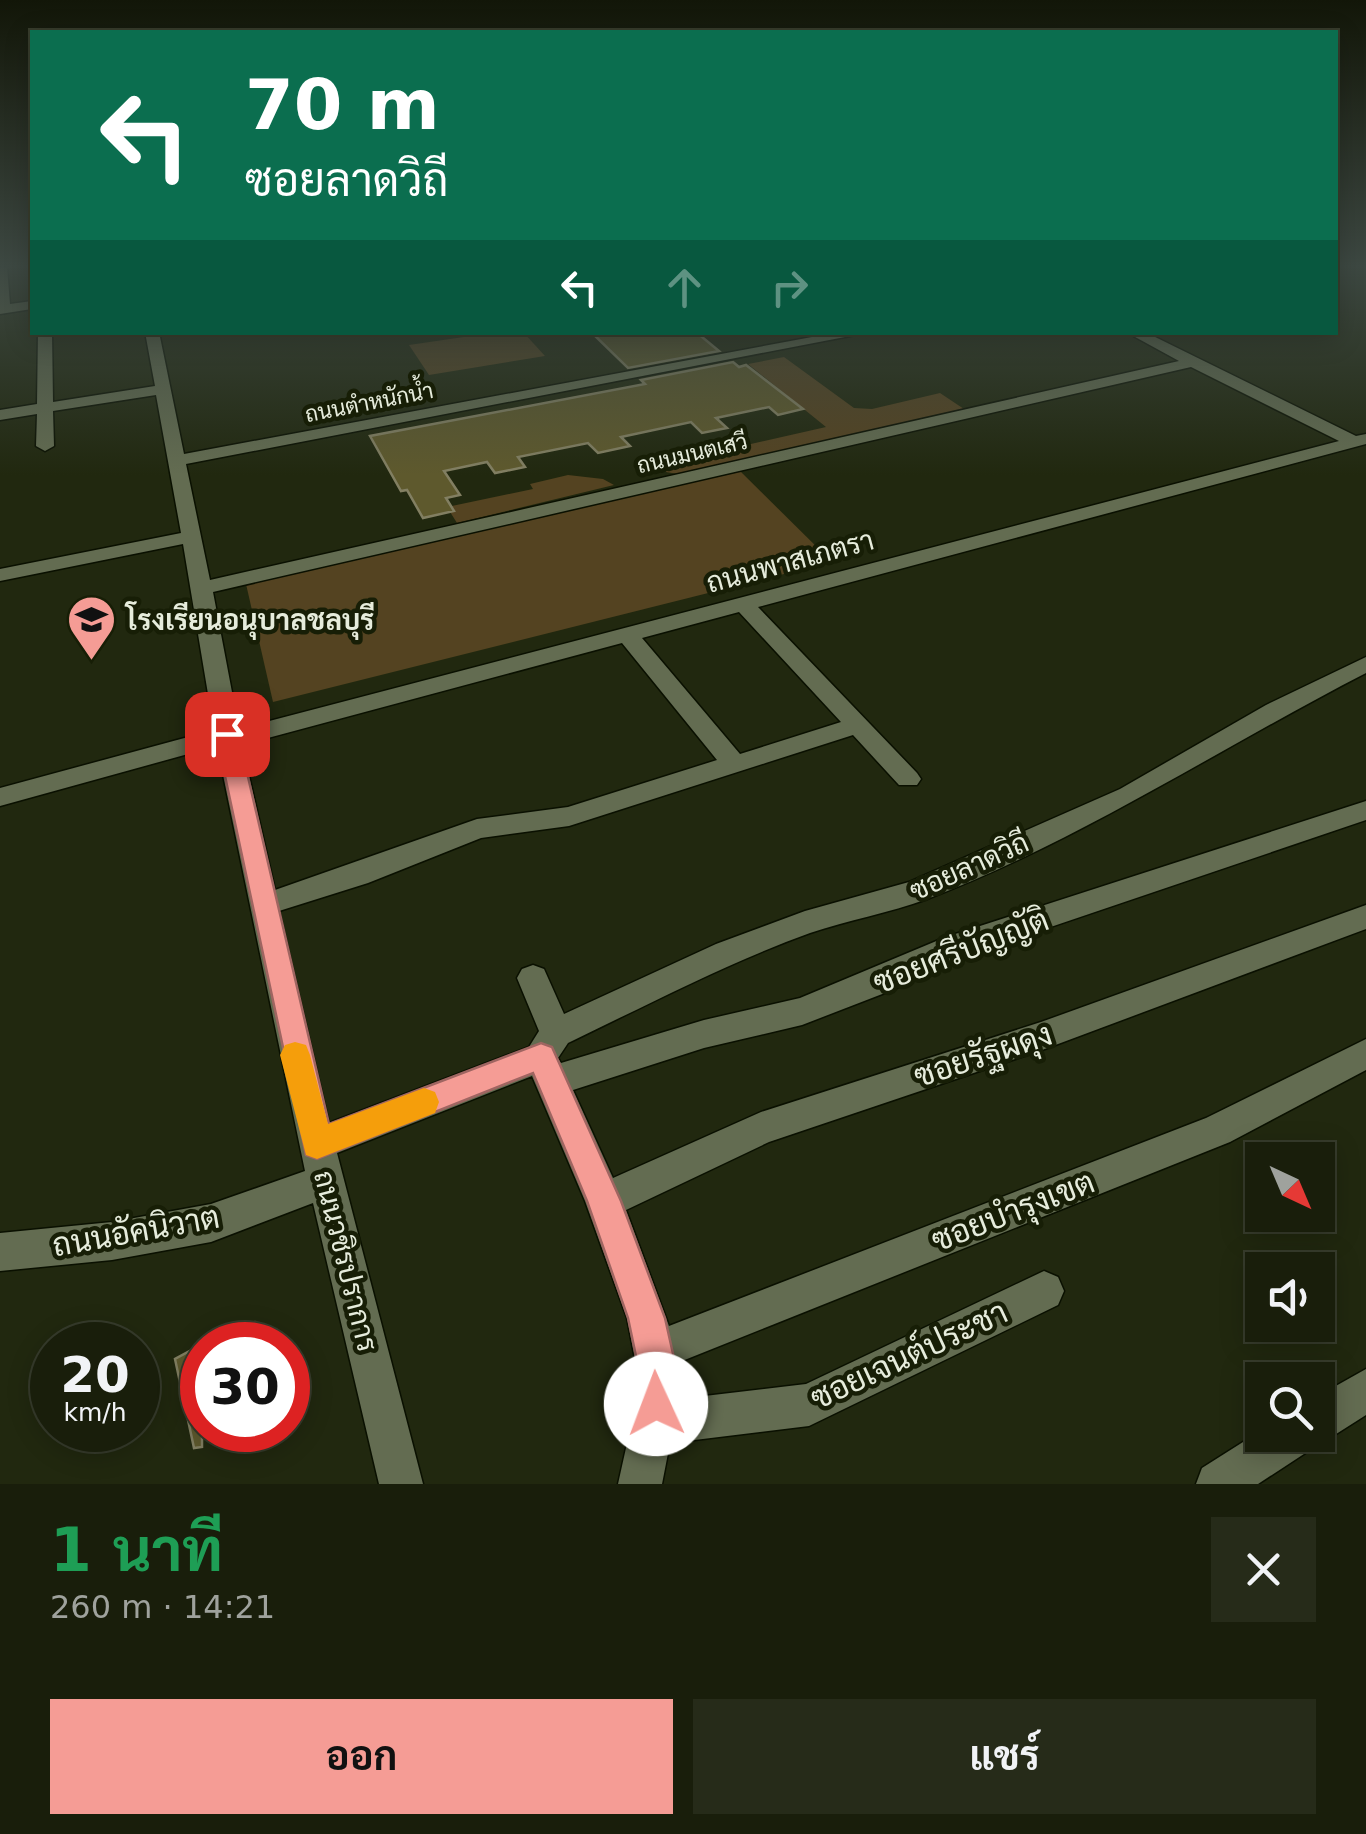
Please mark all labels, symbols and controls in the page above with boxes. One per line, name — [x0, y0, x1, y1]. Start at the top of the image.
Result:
text: 70 m — [245, 64, 440, 146]
icon: left — [80, 70, 210, 200]
text: ซอยลาดวิถี — [245, 154, 449, 207]
icon: left — [552, 260, 607, 315]
icon: ahead — [657, 260, 712, 315]
icon: right — [762, 260, 817, 315]
street label: ถนนตำหนักน้ำ — [301, 371, 435, 427]
street label: ถนนมนตเสวี — [634, 428, 750, 478]
street label: ถนนพาสเภตรา — [703, 523, 877, 600]
school or university icon: โรงเรียนอนุบาลชลบุรี — [65, 594, 117, 662]
place label: โรงเรียนอนุบาลชลบุรี — [124, 601, 374, 640]
pin — [185, 692, 270, 777]
icon: arrive — [200, 707, 255, 762]
street label: ซอยลาดวิถี — [904, 824, 1034, 907]
street label: ซอยศรีบัญญัติ — [868, 899, 1054, 1002]
street label: ซอยรัฐผดุง — [909, 1015, 1058, 1098]
north arrow — [1245, 1142, 1335, 1232]
map controls — [1245, 1142, 1335, 1452]
street label: ซอยบำรุงเขต — [926, 1163, 1101, 1262]
street label: ถนนวชิรปราการ — [307, 1167, 384, 1355]
street label: ถนนอัคนิวาต — [49, 1198, 223, 1264]
button: sound — [1245, 1252, 1335, 1342]
street label: ซอยเจนต์ประชา — [804, 1291, 1013, 1417]
speed limit sign: 30 — [180, 1322, 310, 1452]
text: 20 — [60, 1346, 130, 1404]
position arrow — [604, 1352, 708, 1456]
button: search — [1245, 1362, 1335, 1452]
text: km/h — [63, 1398, 127, 1427]
text: 1 นาที — [50, 1515, 223, 1585]
button: close — [1211, 1517, 1316, 1622]
text: 260 m · 14:21 — [50, 1588, 275, 1626]
button: ออก — [50, 1699, 673, 1814]
button: แชร์ — [693, 1699, 1316, 1814]

